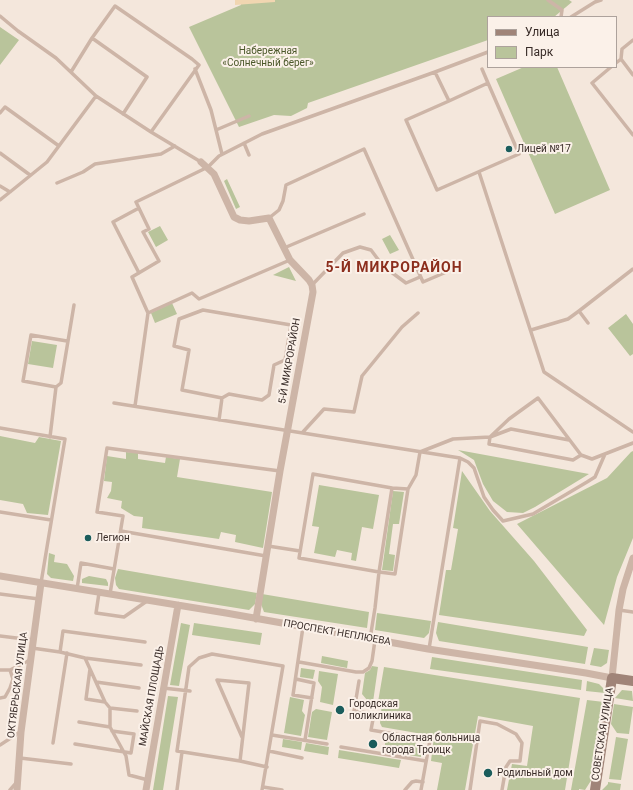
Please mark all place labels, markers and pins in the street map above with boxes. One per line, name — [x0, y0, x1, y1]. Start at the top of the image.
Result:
place label: Лицей №17 — [517, 143, 571, 155]
marker: Лицей №17 — [504, 144, 514, 154]
place label: Легион — [96, 532, 130, 544]
marker: Легион — [83, 533, 93, 543]
place label: Городская поликлиника — [349, 698, 411, 722]
marker: Городская поликлиника — [334, 704, 346, 716]
place label: Областная больница города Троицк — [382, 732, 480, 756]
marker: Областная больница города Троицк — [367, 738, 379, 750]
marker: Родильный дом — [482, 767, 494, 779]
place label: Родильный дом — [497, 767, 573, 779]

